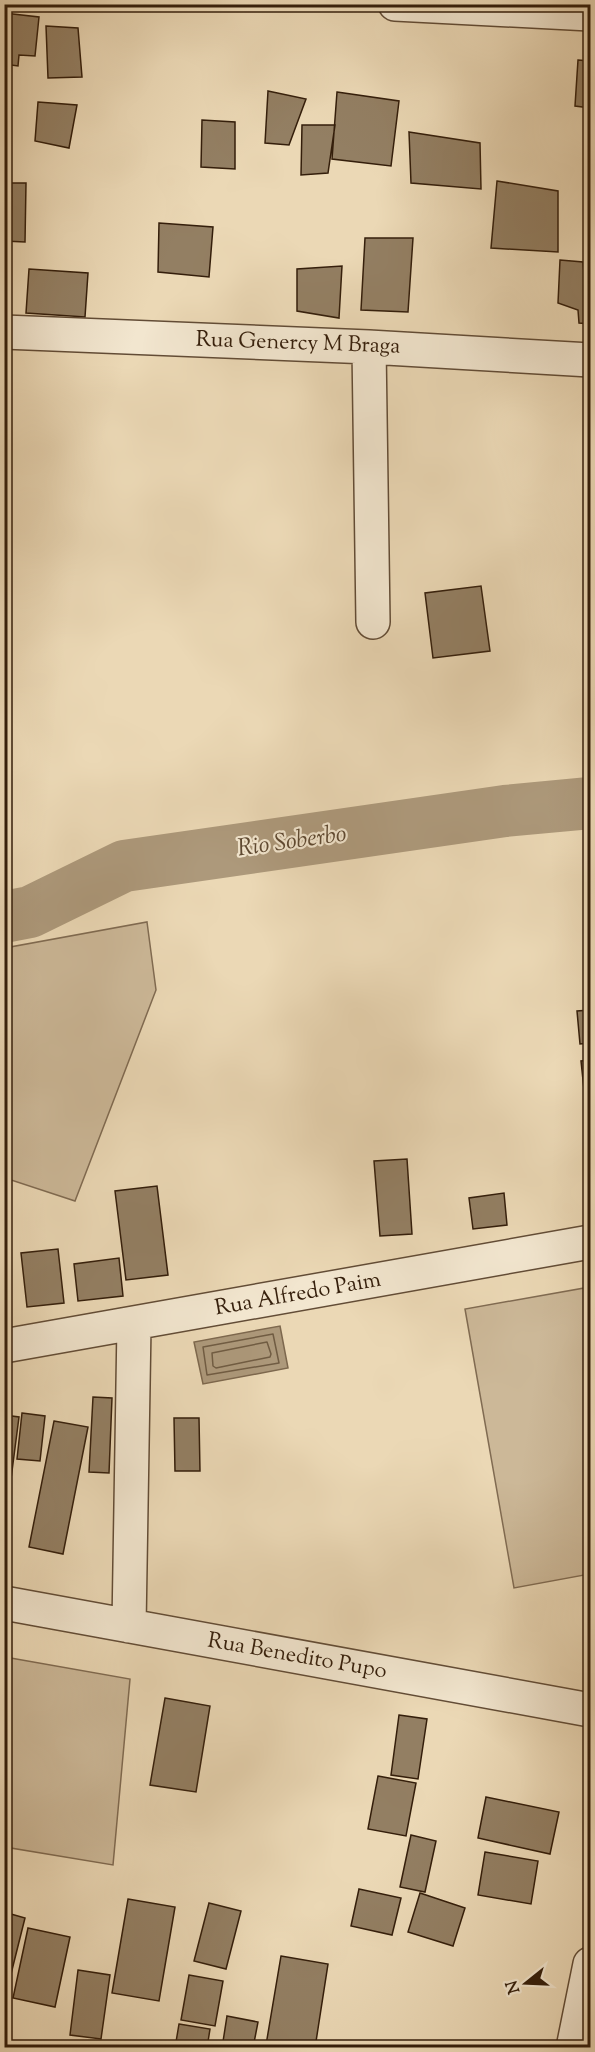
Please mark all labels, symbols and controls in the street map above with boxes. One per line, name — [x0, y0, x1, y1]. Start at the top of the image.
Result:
street label: Rua Genercy M Braga — [195, 324, 401, 364]
water label: Rio Soberbo — [235, 818, 349, 866]
street label: Rua Alfredo Paim — [212, 1265, 384, 1325]
street label: Rua Benedito Pupo — [205, 1625, 389, 1689]
north arrow — [496, 1953, 556, 2013]
text: N — [501, 1977, 527, 1996]

